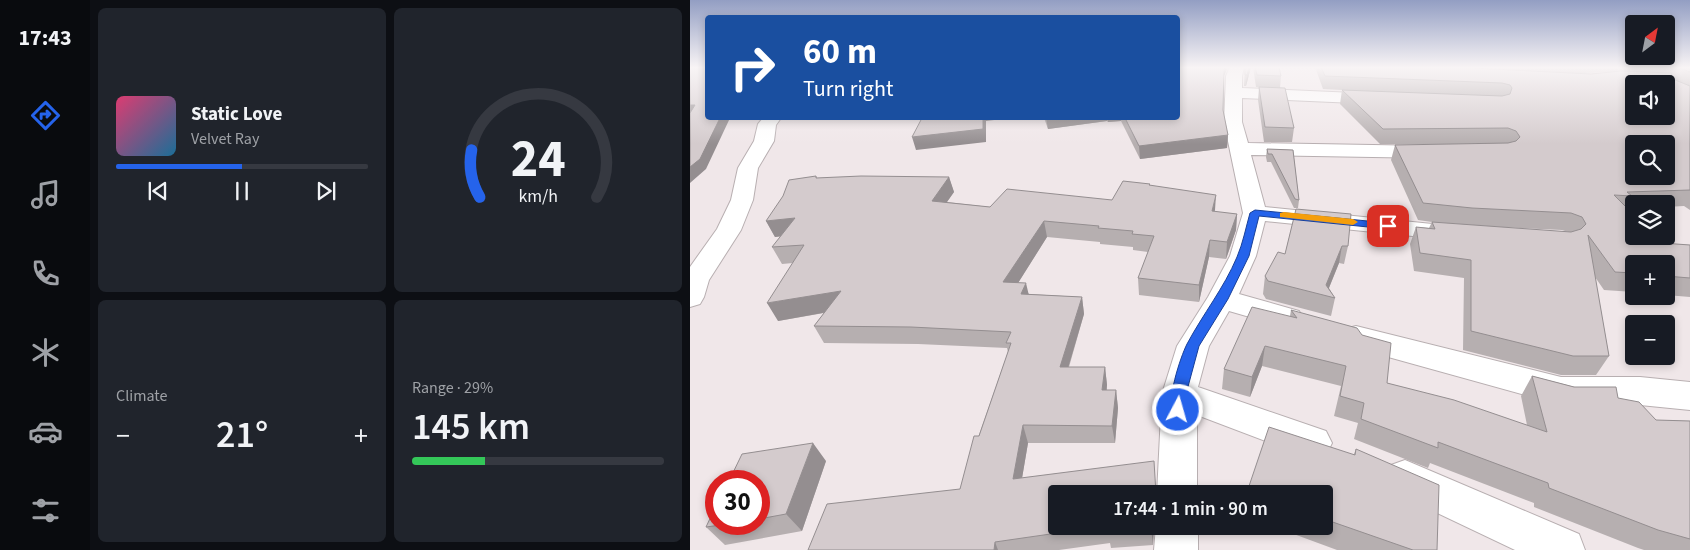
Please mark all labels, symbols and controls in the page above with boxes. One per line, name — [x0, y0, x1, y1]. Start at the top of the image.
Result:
north arrow — [1625, 15, 1675, 65]
map controls — [1625, 15, 1675, 365]
text: 17:43 — [18, 22, 72, 54]
text: 60 m — [803, 27, 877, 77]
icon: right — [720, 35, 785, 100]
text: Turn right — [803, 73, 893, 105]
button: sound — [1625, 75, 1675, 125]
icon: directions — [28, 98, 63, 133]
text: Static Love — [191, 101, 282, 128]
text: 24 — [511, 123, 565, 197]
text: Velvet Ray — [191, 128, 259, 150]
button: search — [1625, 135, 1675, 185]
icon: music — [28, 177, 63, 212]
icon: previous — [144, 177, 172, 205]
icon: pause — [228, 177, 256, 205]
icon: next — [312, 177, 340, 205]
text: km/h — [518, 184, 558, 209]
button: layers — [1625, 195, 1675, 245]
pin — [1367, 205, 1409, 247]
icon: arrive — [1374, 212, 1402, 240]
button: + — [1625, 255, 1675, 305]
icon: phone — [28, 256, 63, 291]
button: − — [1625, 315, 1675, 365]
icon: climate — [28, 335, 63, 370]
text: Range · 29% — [412, 377, 493, 399]
position arrow — [1151, 383, 1203, 435]
text: Climate — [116, 385, 167, 407]
text: 145 km — [412, 400, 530, 454]
text: 21° — [216, 408, 268, 462]
icon: car — [28, 414, 63, 449]
text: − — [116, 416, 130, 456]
text: + — [354, 416, 368, 456]
speed limit sign: 30 — [705, 470, 770, 535]
icon: filters — [28, 493, 63, 528]
text: 17:44 · 1 min · 90 m — [1113, 496, 1268, 523]

